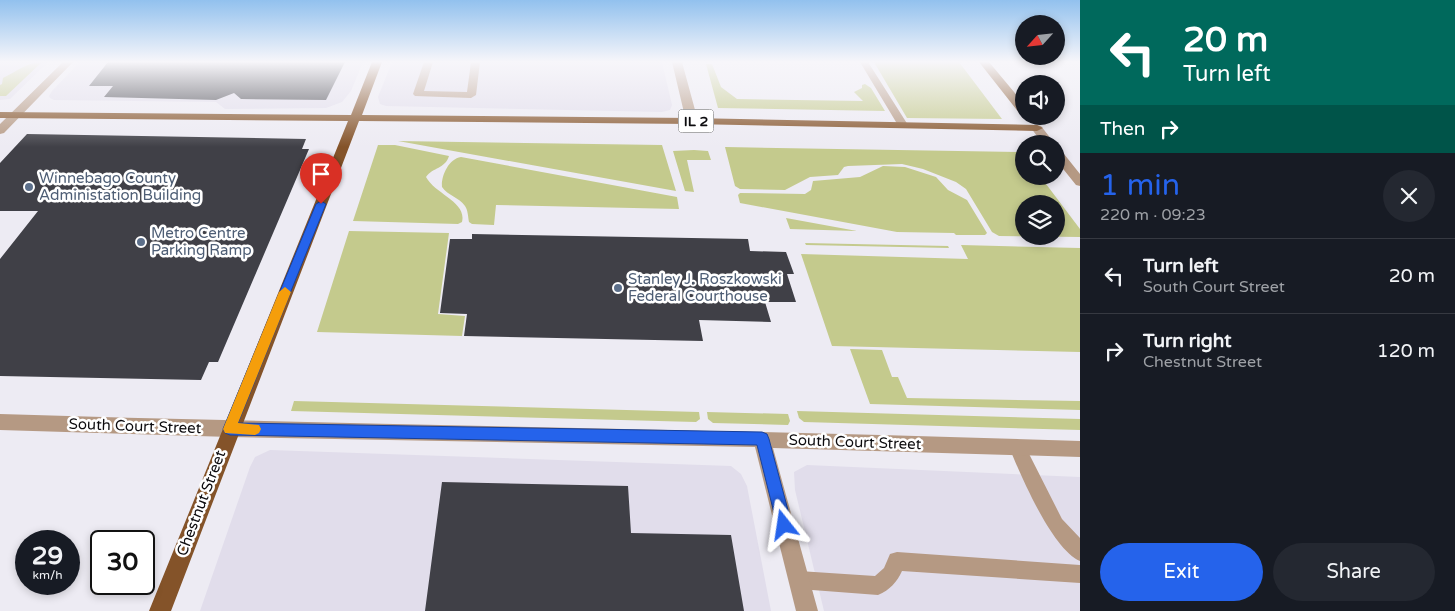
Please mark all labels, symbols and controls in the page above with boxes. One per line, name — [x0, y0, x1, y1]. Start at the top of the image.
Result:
north arrow — [1015, 15, 1065, 65]
map controls — [1015, 15, 1065, 245]
text: 20 m — [1183, 19, 1268, 61]
icon: left — [1100, 20, 1165, 85]
text: Turn left — [1183, 61, 1271, 87]
button: sound — [1015, 75, 1065, 125]
road number: IL 2 — [678, 110, 714, 132]
icon: right — [1155, 115, 1183, 143]
text: Then — [1100, 118, 1145, 140]
button: search — [1015, 135, 1065, 185]
pin — [300, 153, 342, 204]
icon: arrive — [307, 160, 335, 188]
text: 1 min — [1100, 167, 1180, 204]
place label: Winnebago County Administation Building — [39, 169, 201, 204]
button: close — [1383, 170, 1435, 222]
marker: Winnebago County Administation Building — [23, 181, 35, 193]
button: layers — [1015, 195, 1065, 245]
text: 220 m · 09:23 — [1100, 205, 1206, 225]
place label: Metro Centre Parking Ramp — [151, 224, 252, 259]
marker: Metro Centre Parking Ramp — [135, 236, 147, 248]
text: Turn left — [1143, 255, 1219, 277]
icon: left — [1100, 262, 1128, 290]
text: 20 m — [1389, 265, 1435, 287]
place label: Stanley J. Roszkowski Federal Courthouse — [628, 270, 782, 305]
text: South Court Street — [1143, 277, 1285, 297]
marker: Stanley J. Roszkowski Federal Courthouse — [612, 282, 624, 294]
text: Turn right — [1143, 330, 1231, 352]
icon: right — [1100, 337, 1128, 365]
text: 120 m — [1377, 340, 1435, 362]
text: Chestnut Street — [1143, 352, 1262, 372]
street label: South Court Street — [68, 415, 202, 437]
street label: South Court Street — [788, 431, 922, 453]
street label: Chestnut Street — [173, 447, 229, 558]
position arrow — [757, 498, 809, 550]
speed limit sign: 30 — [90, 530, 155, 595]
text: 29 — [32, 541, 63, 571]
button: Exit — [1100, 543, 1263, 601]
button: Share — [1273, 543, 1435, 601]
text: km/h — [32, 568, 63, 582]

